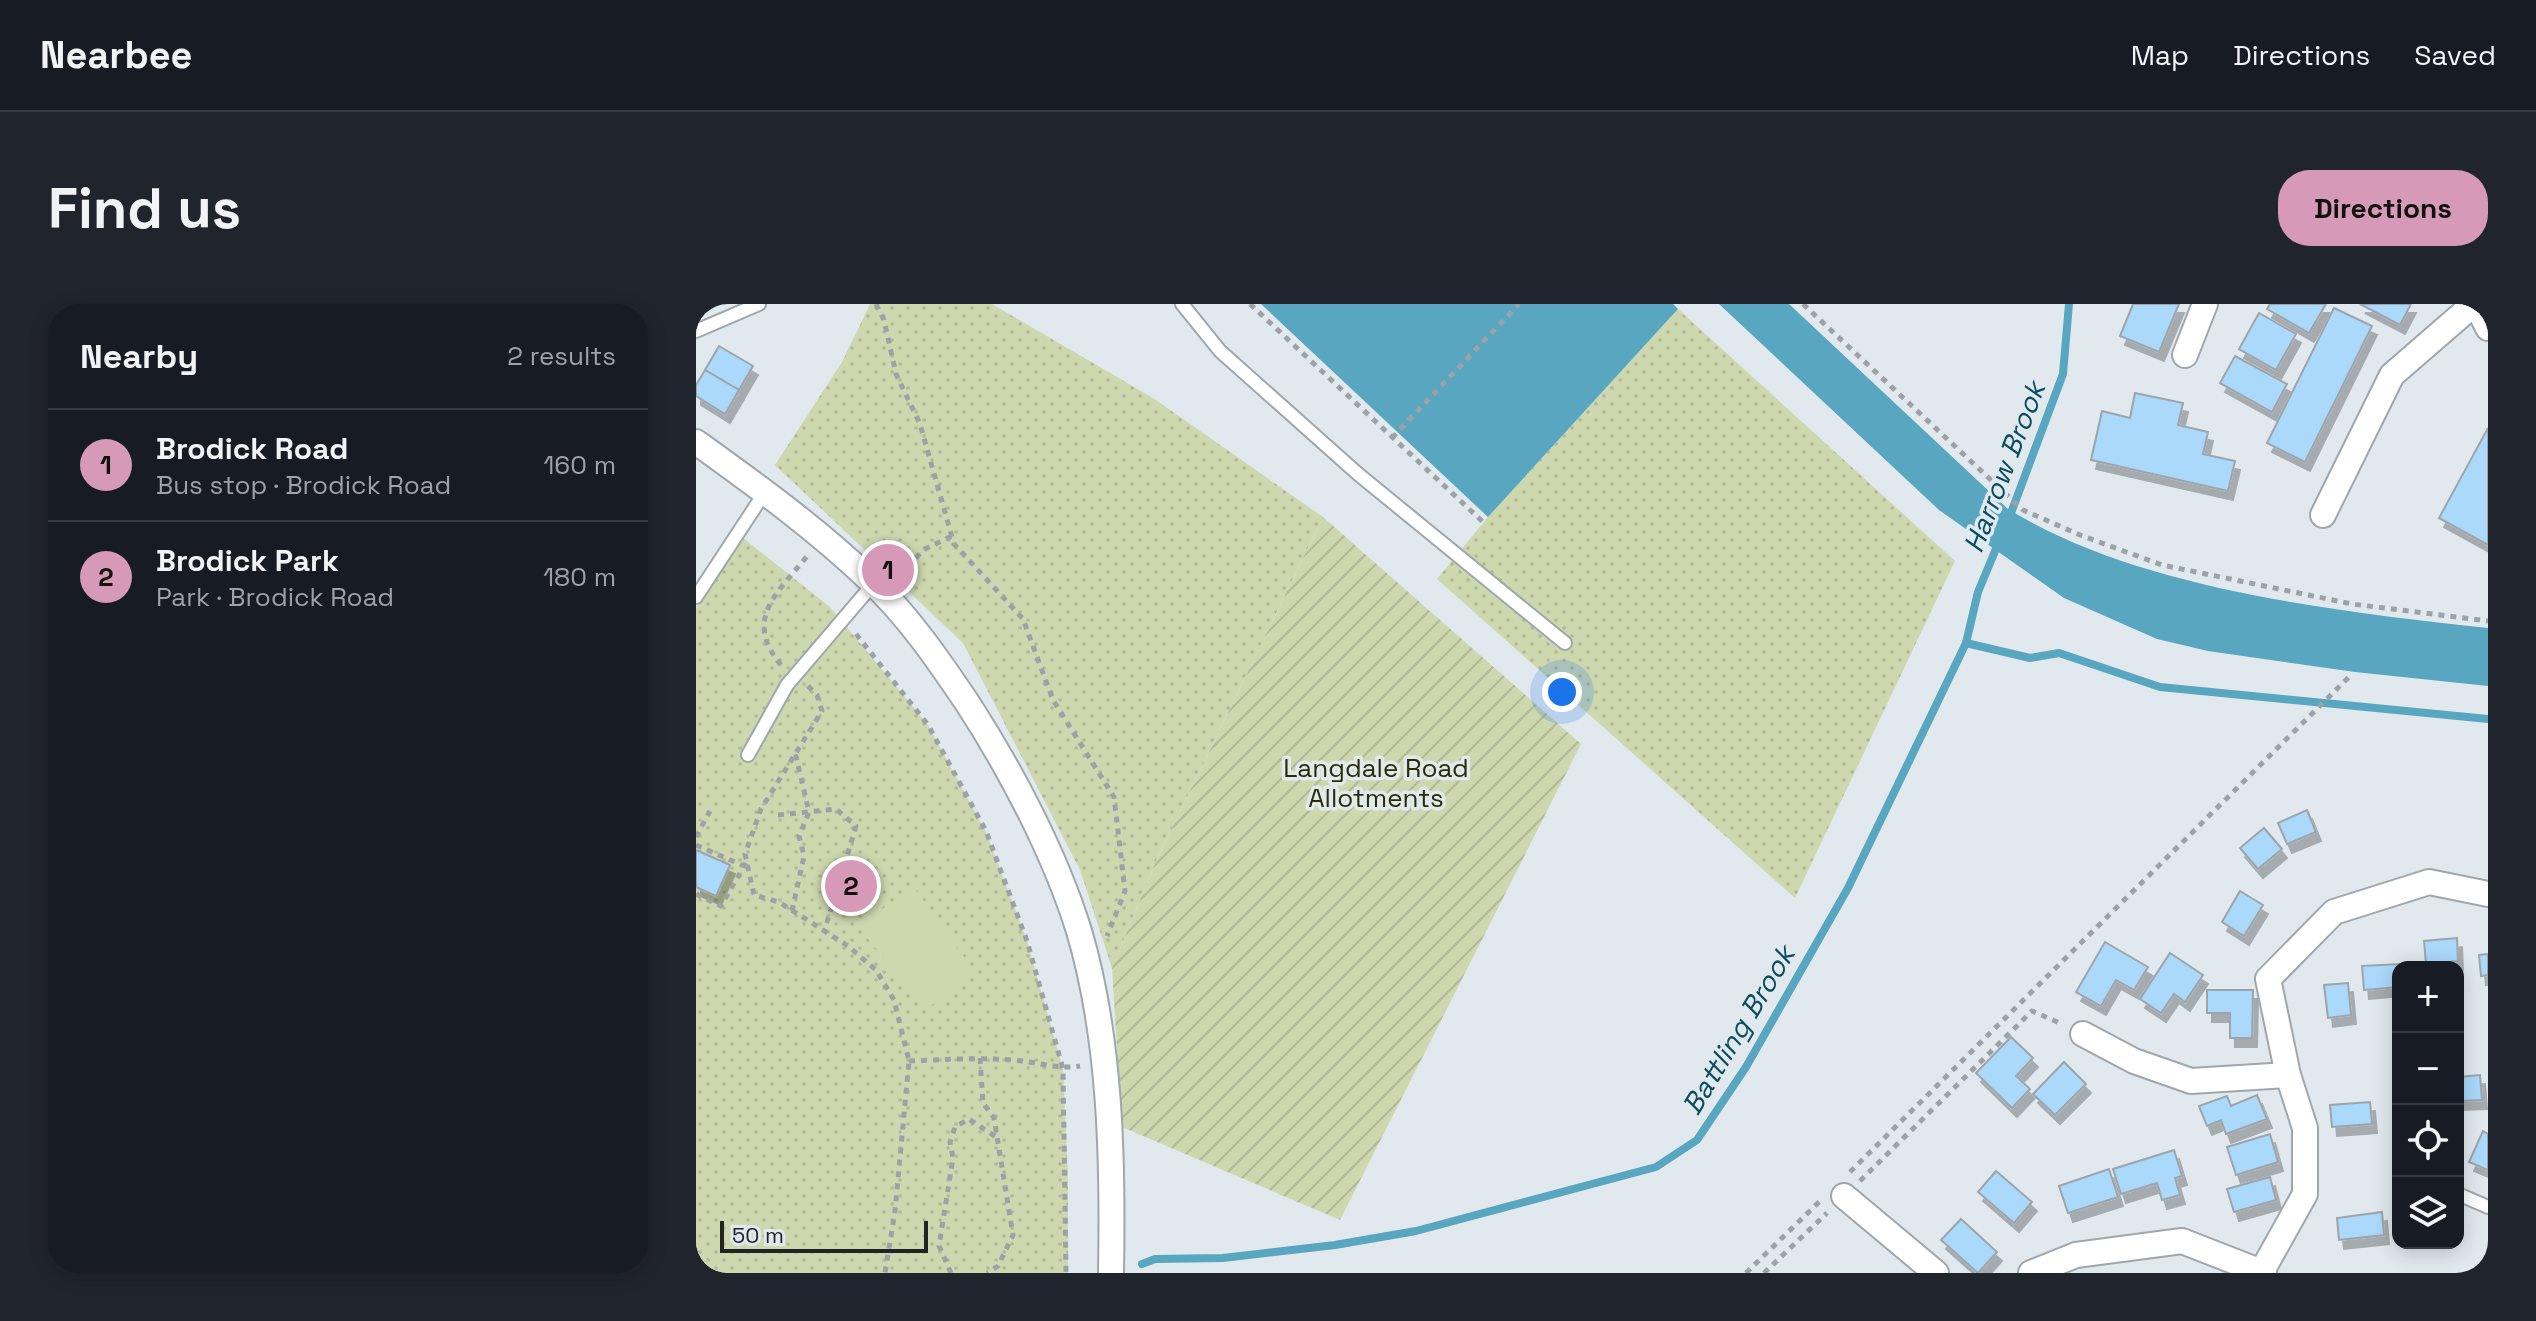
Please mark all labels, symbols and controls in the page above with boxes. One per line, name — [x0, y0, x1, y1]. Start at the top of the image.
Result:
text: Nearbee — [40, 31, 193, 79]
text: Map — [2131, 37, 2189, 73]
text: Directions — [2233, 37, 2370, 73]
text: Saved — [2414, 37, 2496, 73]
button: Directions — [2278, 170, 2488, 246]
text: Find us — [48, 173, 241, 244]
text: Nearby — [80, 335, 198, 378]
text: 2 results — [507, 339, 616, 373]
water label: Harrow Brook — [1955, 374, 2054, 557]
text: Brodick Road — [156, 429, 348, 468]
text: 1 — [100, 448, 112, 482]
text: 160 m — [544, 448, 616, 482]
text: Bus stop · Brodick Road — [156, 468, 451, 502]
pin: 1 — [862, 540, 914, 600]
text: Brodick Park — [156, 541, 339, 580]
text: 2 — [98, 560, 114, 594]
text: 180 m — [543, 560, 616, 594]
text: Park · Brodick Road — [156, 580, 394, 614]
your location — [1542, 672, 1582, 712]
park label: Langdale Road Allotments — [1283, 751, 1469, 815]
pin: 2 — [825, 856, 877, 916]
water label: Battling Brook — [1673, 936, 1804, 1121]
map controls — [2392, 961, 2464, 1249]
button: + — [2392, 961, 2464, 1033]
button: − — [2392, 1033, 2464, 1105]
button: locate — [2392, 1105, 2464, 1177]
button: layers — [2392, 1177, 2464, 1249]
scale bar — [720, 1217, 928, 1253]
text: 50 m — [732, 1221, 784, 1249]

